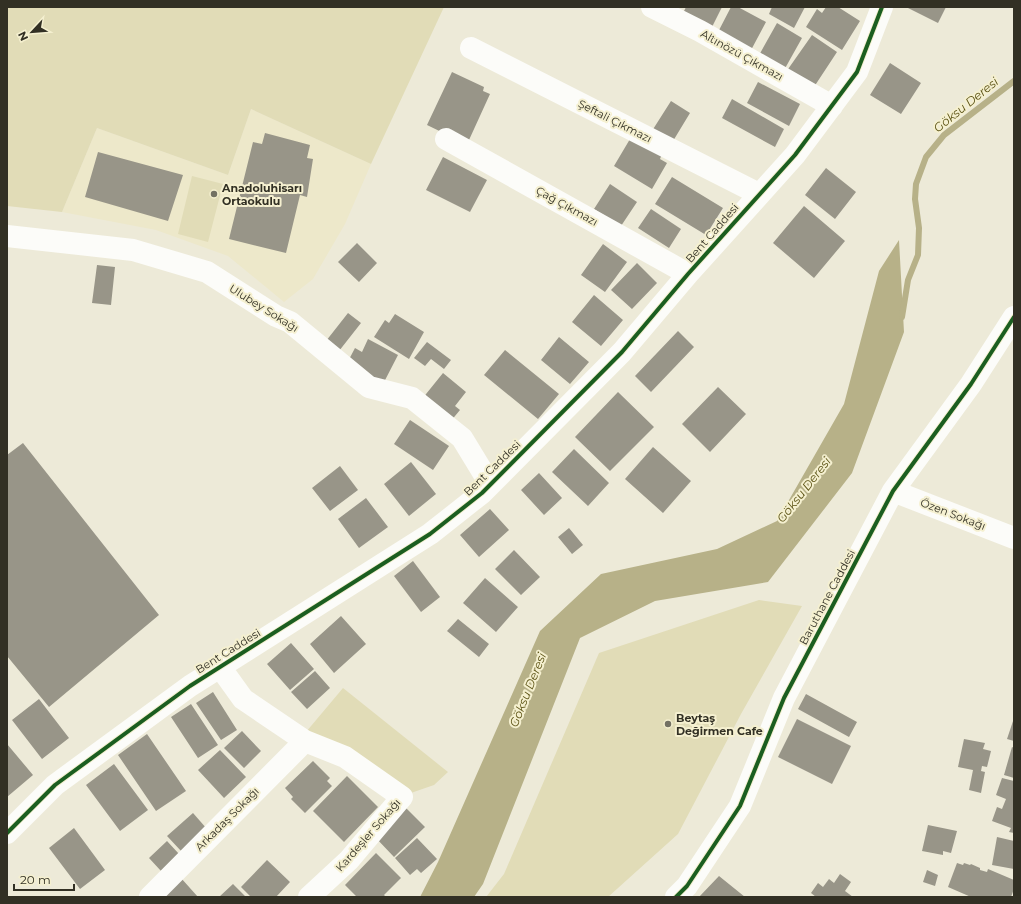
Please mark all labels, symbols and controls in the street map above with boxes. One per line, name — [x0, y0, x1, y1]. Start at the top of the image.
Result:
north arrow — [12, 12, 52, 52]
street label: Altınözü Çıkmazı — [698, 27, 786, 83]
text: N — [15, 29, 31, 43]
water label: Göksu Deresi — [930, 73, 1002, 135]
street label: Şeftali Çıkmazı — [576, 96, 654, 146]
place label: Anadoluhisarı Ortaokulu — [221, 181, 302, 208]
street label: Çağ Çıkmazı — [534, 183, 600, 229]
marker: Anadoluhisarı Ortaokulu — [209, 189, 219, 199]
street label: Bent Caddesi — [683, 201, 742, 265]
street label: Ulubey Sokağı — [227, 281, 301, 335]
street label: Bent Caddesi — [461, 437, 523, 499]
water label: Göksu Deresi — [773, 453, 834, 525]
street label: Özen Sokağı — [918, 495, 988, 533]
street label: Baruthane Caddesi — [796, 547, 858, 647]
street label: Bent Caddesi — [193, 625, 263, 676]
water label: Göksu Deresi — [506, 650, 550, 729]
place label: Beytaş Değirmen Cafe — [676, 711, 763, 738]
marker: Beytaş Değirmen Cafe — [663, 719, 673, 729]
street label: Arkadaş Sokağı — [192, 784, 262, 854]
street label: Kardeşler Sokağı — [333, 796, 403, 874]
scale bar — [14, 866, 74, 892]
text: 20 m — [20, 872, 51, 887]

